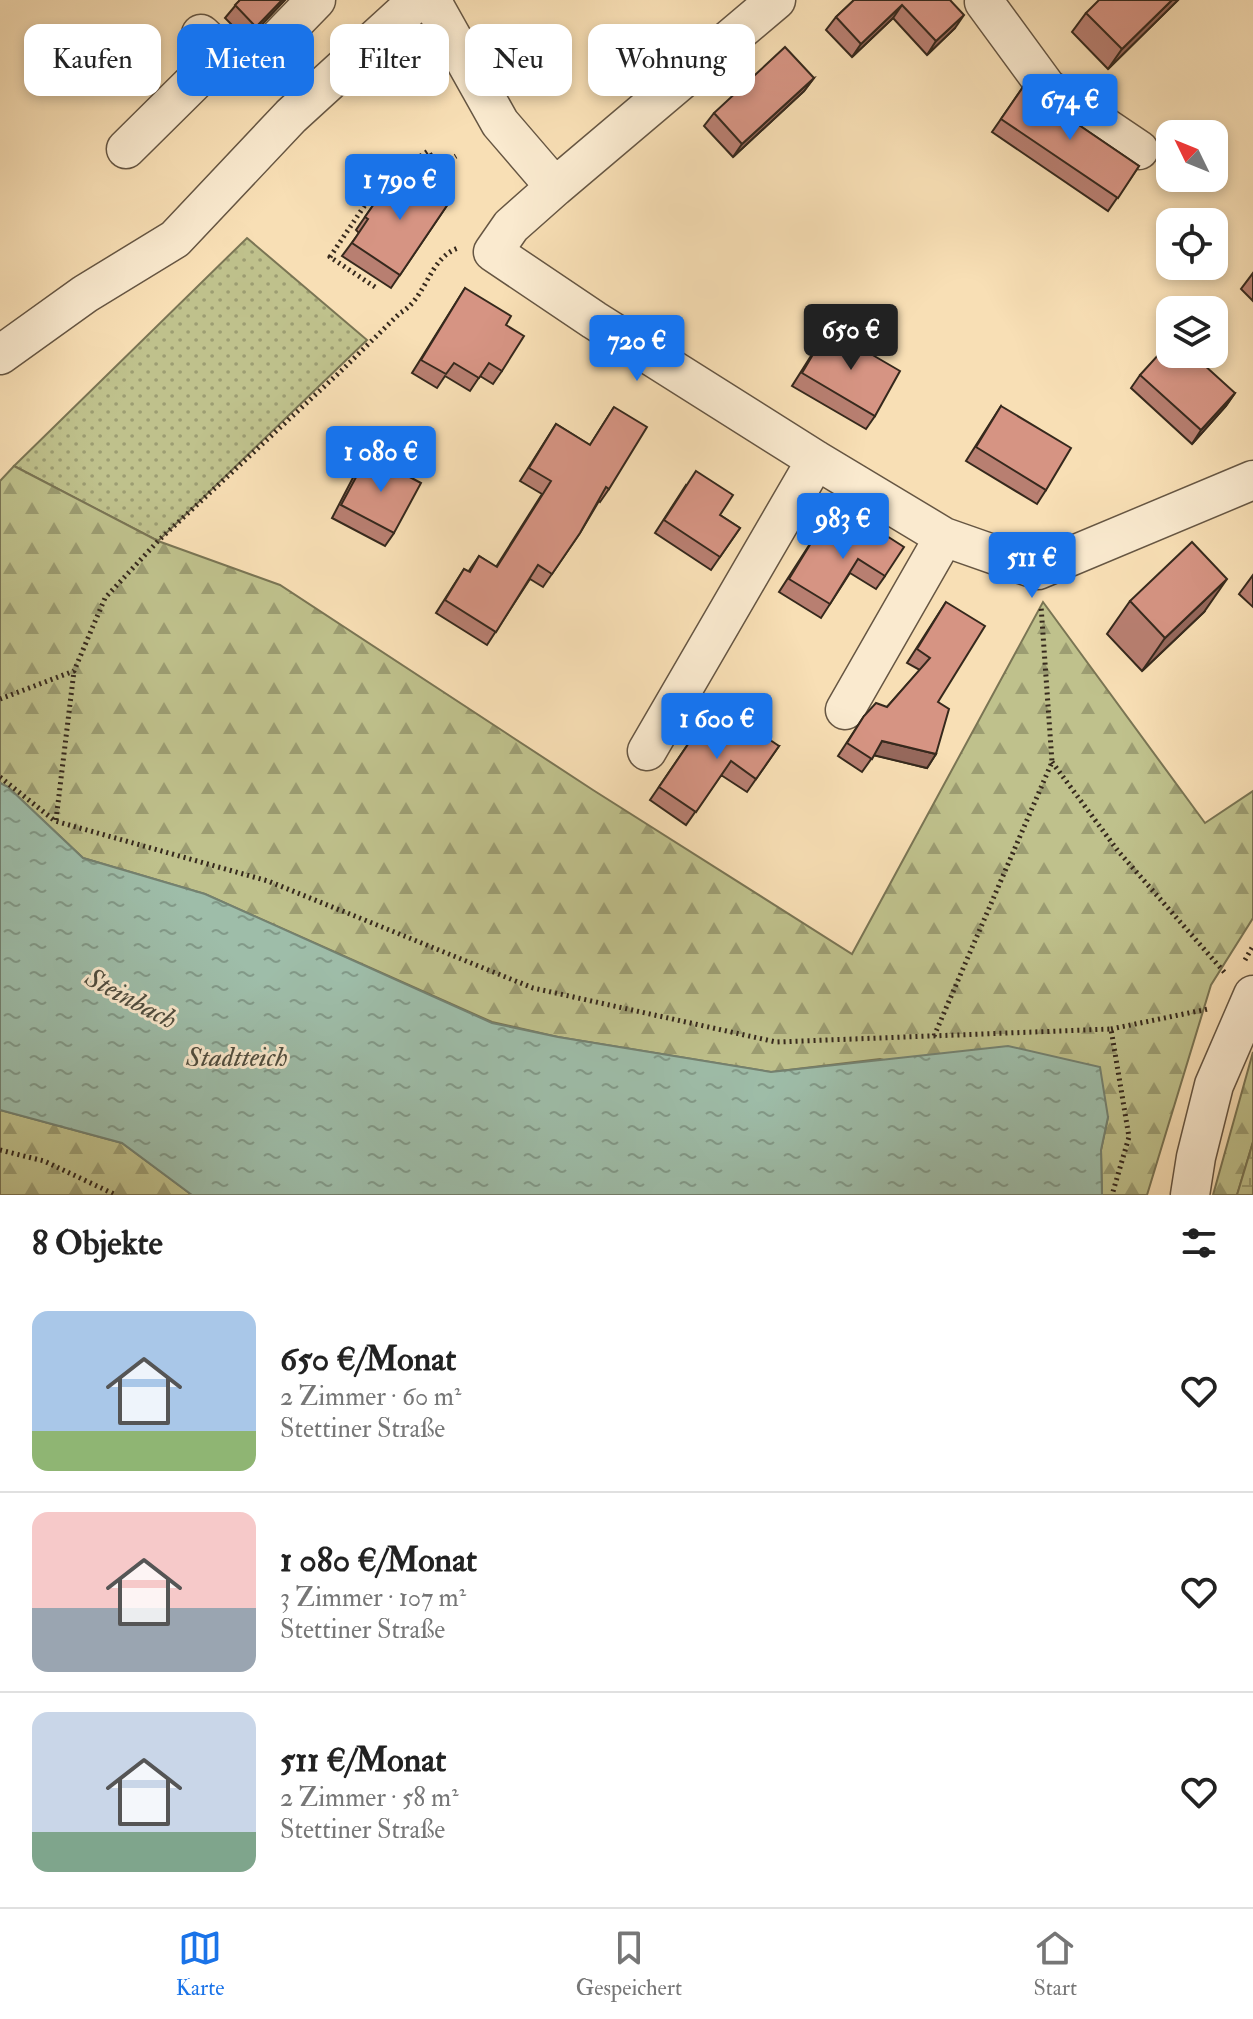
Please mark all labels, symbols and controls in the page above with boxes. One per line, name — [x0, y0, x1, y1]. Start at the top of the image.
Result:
chip: Kaufen — [24, 24, 161, 96]
chip: Mieten — [177, 24, 314, 96]
chip: Filter — [330, 24, 449, 96]
chip: Neu — [465, 24, 572, 96]
chip: Wohnung — [588, 24, 755, 96]
pin: 674 € — [1014, 74, 1126, 142]
text: 674 € — [1040, 84, 1100, 116]
north arrow — [1156, 120, 1228, 192]
map controls — [1156, 120, 1228, 368]
pin: 1 790 € — [326, 154, 474, 222]
text: 1 790 € — [363, 164, 437, 196]
button: locate — [1156, 208, 1228, 280]
button: layers — [1156, 296, 1228, 368]
pin: 650 € — [795, 304, 907, 372]
text: 650 € — [822, 314, 880, 346]
pin: 720 € — [581, 315, 693, 383]
text: 720 € — [607, 325, 667, 357]
pin: 1 080 € — [307, 426, 455, 494]
text: 1 080 € — [344, 436, 418, 468]
pin: 983 € — [787, 493, 899, 561]
text: 983 € — [815, 503, 871, 535]
pin: 511 € — [976, 532, 1088, 600]
text: 511 € — [1007, 542, 1057, 574]
pin: 1 600 € — [643, 693, 791, 761]
text: 1 600 € — [679, 703, 755, 735]
water label: Steinbach — [78, 960, 183, 1038]
water label: Stadtteich — [185, 1040, 288, 1075]
icon: filters — [1177, 1221, 1221, 1265]
text: 8 Objekte — [32, 1222, 163, 1265]
text: 650 €/Monat — [280, 1338, 456, 1381]
icon: home — [96, 1343, 192, 1439]
icon: heart — [1177, 1369, 1221, 1413]
text: 2 Zimmer · 60 m² — [280, 1381, 461, 1413]
text: Stettiner Straße — [280, 1413, 445, 1445]
text: 1 080 €/Monat — [280, 1539, 477, 1582]
icon: home — [96, 1544, 192, 1640]
icon: heart — [1177, 1570, 1221, 1614]
text: 3 Zimmer · 107 m² — [280, 1582, 466, 1614]
text: Stettiner Straße — [280, 1614, 445, 1646]
text: 511 €/Monat — [280, 1739, 446, 1782]
icon: home — [96, 1744, 192, 1840]
icon: heart — [1177, 1770, 1221, 1814]
text: 2 Zimmer · 58 m² — [280, 1782, 459, 1814]
text: Stettiner Straße — [280, 1814, 445, 1846]
tab: Karte — [176, 1926, 225, 2002]
tab: Gespeichert — [576, 1926, 682, 2002]
tab: Start — [1033, 1926, 1077, 2002]

